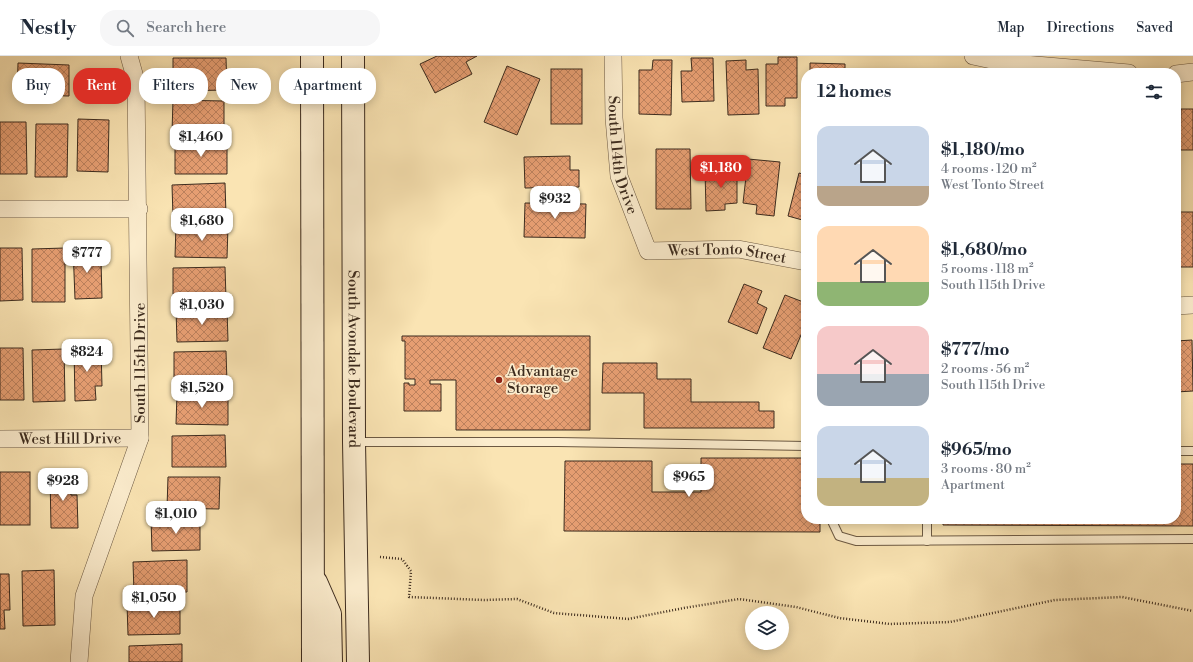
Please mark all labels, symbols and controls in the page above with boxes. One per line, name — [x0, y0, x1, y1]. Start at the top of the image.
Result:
search box — [100, 10, 380, 46]
text: Nestly — [20, 16, 76, 40]
icon: search — [114, 17, 136, 39]
text: Search here — [146, 18, 226, 37]
text: Map — [997, 19, 1025, 37]
text: Directions — [1047, 19, 1114, 37]
text: Saved — [1136, 19, 1173, 37]
chip: Buy — [12, 68, 65, 104]
chip: Rent — [73, 68, 131, 104]
chip: Filters — [139, 68, 208, 104]
chip: New — [216, 68, 271, 104]
chip: Apartment — [279, 68, 376, 104]
text: 12 homes — [817, 81, 891, 103]
icon: filters — [1143, 81, 1165, 103]
street label: South 114th Drive — [604, 96, 642, 217]
pin: $1,460 — [168, 124, 234, 158]
text: $1,460 — [179, 129, 223, 145]
text: $1,180/mo — [941, 139, 1025, 161]
icon: home — [849, 142, 897, 190]
pin: $1,180 — [688, 155, 754, 189]
text: $1,180 — [700, 160, 742, 176]
text: 4 rooms · 120 m² — [941, 161, 1037, 177]
text: West Tonto Street — [941, 177, 1044, 193]
pin: $932 — [531, 186, 579, 220]
text: $932 — [539, 191, 571, 207]
pin: $1,680 — [169, 208, 235, 242]
text: $1,680 — [180, 213, 224, 229]
text: $1,680/mo — [941, 239, 1027, 261]
pin: $777 — [63, 240, 111, 274]
street label: West Tonto Street — [666, 240, 789, 268]
icon: home — [849, 242, 897, 290]
text: $777 — [72, 245, 102, 261]
text: 5 rooms · 118 m² — [941, 261, 1033, 277]
street label: South Avondale Boulevard — [344, 270, 363, 449]
text: South 115th Drive — [941, 277, 1045, 293]
pin: $1,030 — [169, 292, 235, 326]
text: $1,030 — [180, 297, 224, 313]
street label: South 115th Drive — [131, 303, 150, 423]
pin: $824 — [63, 339, 111, 373]
text: $777/mo — [941, 339, 1010, 361]
icon: home — [849, 342, 897, 390]
text: $824 — [71, 344, 103, 360]
text: 2 rooms · 56 m² — [941, 361, 1029, 377]
place label: Advantage Storage — [506, 362, 578, 398]
pin: $1,520 — [169, 375, 235, 409]
marker: Advantage Storage — [494, 375, 504, 385]
text: South 115th Drive — [941, 377, 1045, 393]
text: $1,520 — [180, 380, 224, 396]
street label: West Hill Drive — [18, 429, 121, 449]
text: $965/mo — [941, 439, 1012, 461]
icon: home — [849, 442, 897, 490]
text: 3 rooms · 80 m² — [941, 461, 1031, 477]
pin: $965 — [665, 464, 713, 498]
pin: $928 — [39, 468, 87, 502]
text: $965 — [673, 469, 705, 485]
text: $928 — [47, 473, 79, 489]
text: Apartment — [941, 477, 1005, 493]
pin: $1,010 — [143, 501, 209, 535]
text: $1,010 — [155, 506, 197, 522]
pin: $1,050 — [121, 585, 187, 619]
text: $1,050 — [131, 590, 177, 606]
map controls — [745, 606, 789, 650]
button: layers — [745, 606, 789, 650]

